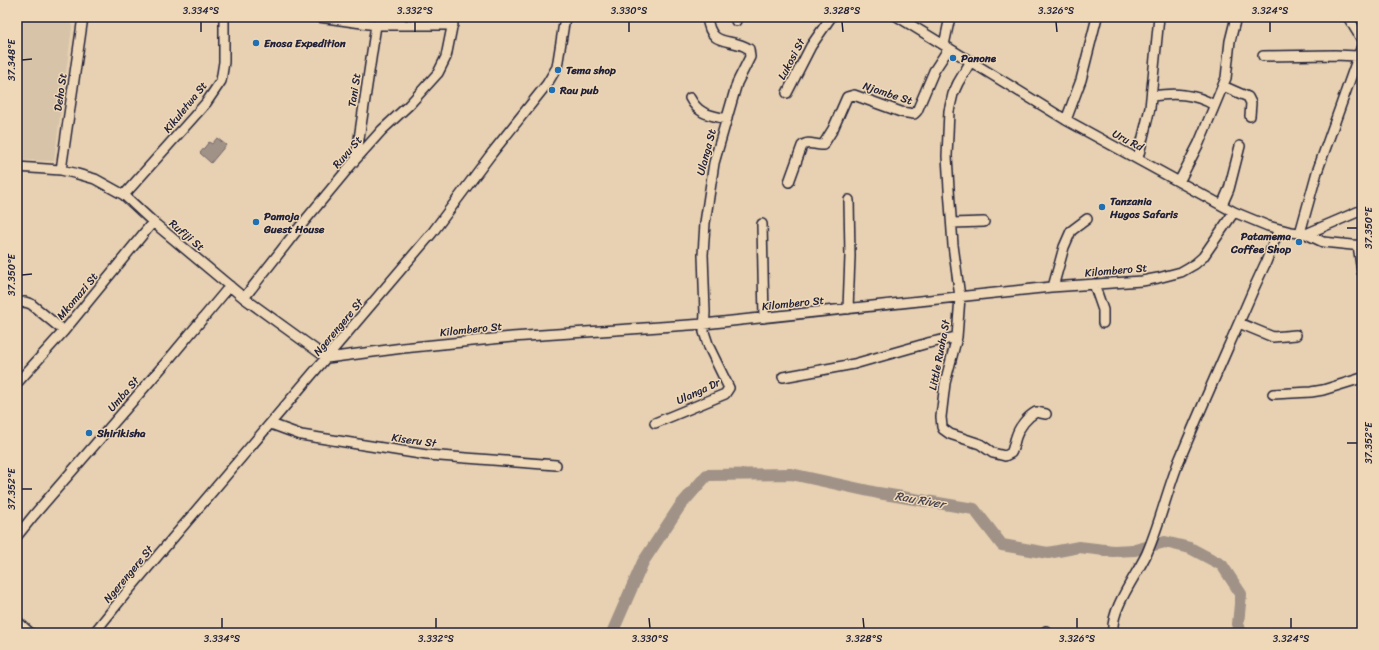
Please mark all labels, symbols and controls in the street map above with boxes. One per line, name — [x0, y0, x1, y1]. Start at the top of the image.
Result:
text: 3.334°S — [183, 2, 220, 20]
text: 3.332°S — [397, 2, 434, 20]
text: 3.330°S — [611, 2, 648, 20]
text: 3.328°S — [824, 2, 861, 20]
text: 3.326°S — [1038, 2, 1075, 20]
text: 3.324°S — [1252, 2, 1289, 20]
place label: Enosa Expedition — [264, 34, 346, 53]
street label: Lukosi St — [773, 35, 811, 83]
text: 37.348°E — [3, 38, 21, 81]
marker: Enosa Expedition — [251, 38, 261, 48]
place label: Panone — [961, 49, 997, 68]
marker: Panone — [948, 53, 958, 63]
place label: Tema shop — [566, 61, 616, 80]
marker: Tema shop — [553, 65, 563, 75]
street label: Deho St — [48, 72, 73, 112]
street label: Tani St — [342, 72, 367, 108]
street label: Kikuletwa St — [158, 77, 212, 137]
street label: Njombe St — [860, 77, 915, 111]
place label: Rau pub — [559, 81, 599, 100]
marker: Rau pub — [547, 85, 557, 95]
street label: Uru Rd — [1109, 124, 1148, 157]
street label: Ulanga St — [691, 127, 722, 178]
street label: Ruvu St — [328, 132, 367, 173]
place label: Tanzania Hugos Safaris — [1109, 192, 1179, 224]
marker: Tanzania Hugos Safaris — [1097, 202, 1107, 212]
text: 37.350°E — [1360, 206, 1378, 249]
place label: Pamoja Guest House — [263, 207, 325, 239]
street label: Rufiji St — [165, 215, 209, 256]
marker: Pamoja Guest House — [251, 217, 261, 227]
place label: Patamema Coffee Shop — [1230, 227, 1291, 259]
marker: Patamema Coffee Shop — [1294, 237, 1304, 247]
text: 37.350°E — [3, 253, 21, 296]
street label: Kilombero St — [1084, 258, 1148, 283]
street label: Mkomazi St — [52, 268, 103, 324]
street label: Kilombero St — [761, 291, 825, 316]
street label: Ngerengere St — [309, 294, 369, 360]
street label: Kilombero St — [439, 317, 503, 342]
street label: Little Ruaha St — [923, 318, 956, 392]
street label: Umba St — [103, 372, 144, 416]
street label: Ulanga Dr — [673, 372, 725, 410]
text: 37.352°E — [1360, 421, 1378, 464]
place label: Shirikisha — [96, 424, 146, 443]
marker: Shirikisha — [84, 428, 94, 438]
street label: Kiseru St — [390, 428, 438, 453]
text: 37.352°E — [3, 467, 21, 510]
water label: Rau River — [893, 485, 949, 516]
street label: Ngerengere St — [99, 541, 159, 607]
text: 3.334°S — [204, 630, 241, 648]
text: 3.332°S — [418, 630, 455, 648]
text: 3.330°S — [632, 630, 669, 648]
text: 3.328°S — [846, 630, 883, 648]
text: 3.326°S — [1059, 630, 1096, 648]
text: 3.324°S — [1273, 630, 1310, 648]

